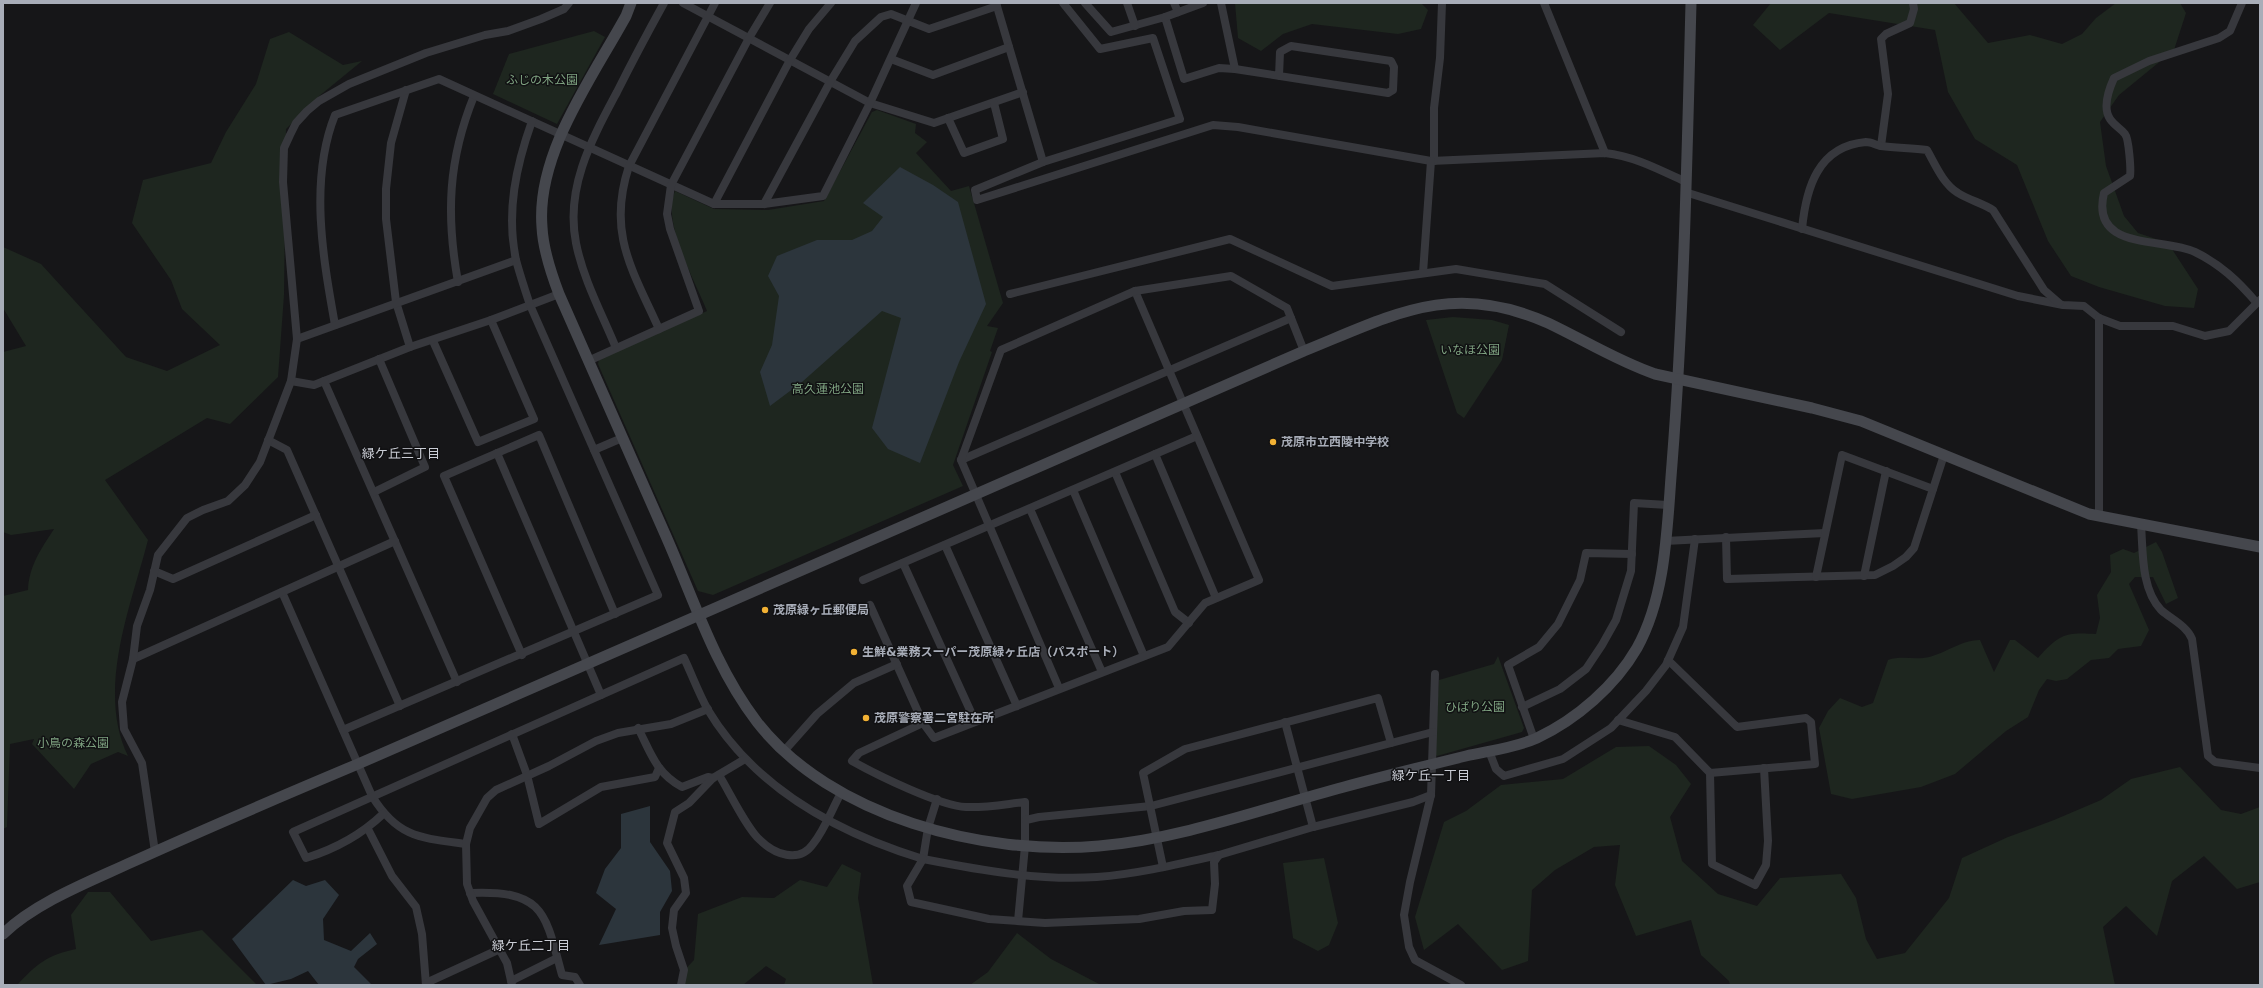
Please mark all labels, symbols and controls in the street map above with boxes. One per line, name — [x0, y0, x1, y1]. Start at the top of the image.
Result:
park label: ふじの木公園 — [506, 73, 578, 87]
park label: いなほ公園 — [1440, 343, 1500, 357]
park label: 高久蓮池公園 — [792, 382, 864, 396]
place label: 茂原市立西陵中学校 — [1281, 435, 1389, 449]
marker: 茂原市立西陵中学校 — [1268, 437, 1278, 447]
district label: 緑ケ丘三丁目 — [362, 446, 440, 461]
place label: 茂原緑ヶ丘郵便局 — [773, 603, 869, 617]
marker: 茂原緑ヶ丘郵便局 — [760, 605, 770, 615]
place label: 生鮮&業務スーパー茂原緑ヶ丘店（パスポート） — [862, 645, 1124, 659]
marker: 生鮮&業務スーパー茂原緑ヶ丘店（パスポート） — [849, 647, 859, 657]
park label: ひばり公園 — [1445, 700, 1505, 714]
place label: 茂原警察署二宮駐在所 — [874, 711, 994, 725]
marker: 茂原警察署二宮駐在所 — [861, 713, 871, 723]
park label: 小鳥の森公園 — [37, 736, 109, 750]
district label: 緑ケ丘一丁目 — [1392, 768, 1470, 783]
district label: 緑ケ丘二丁目 — [492, 938, 570, 953]

